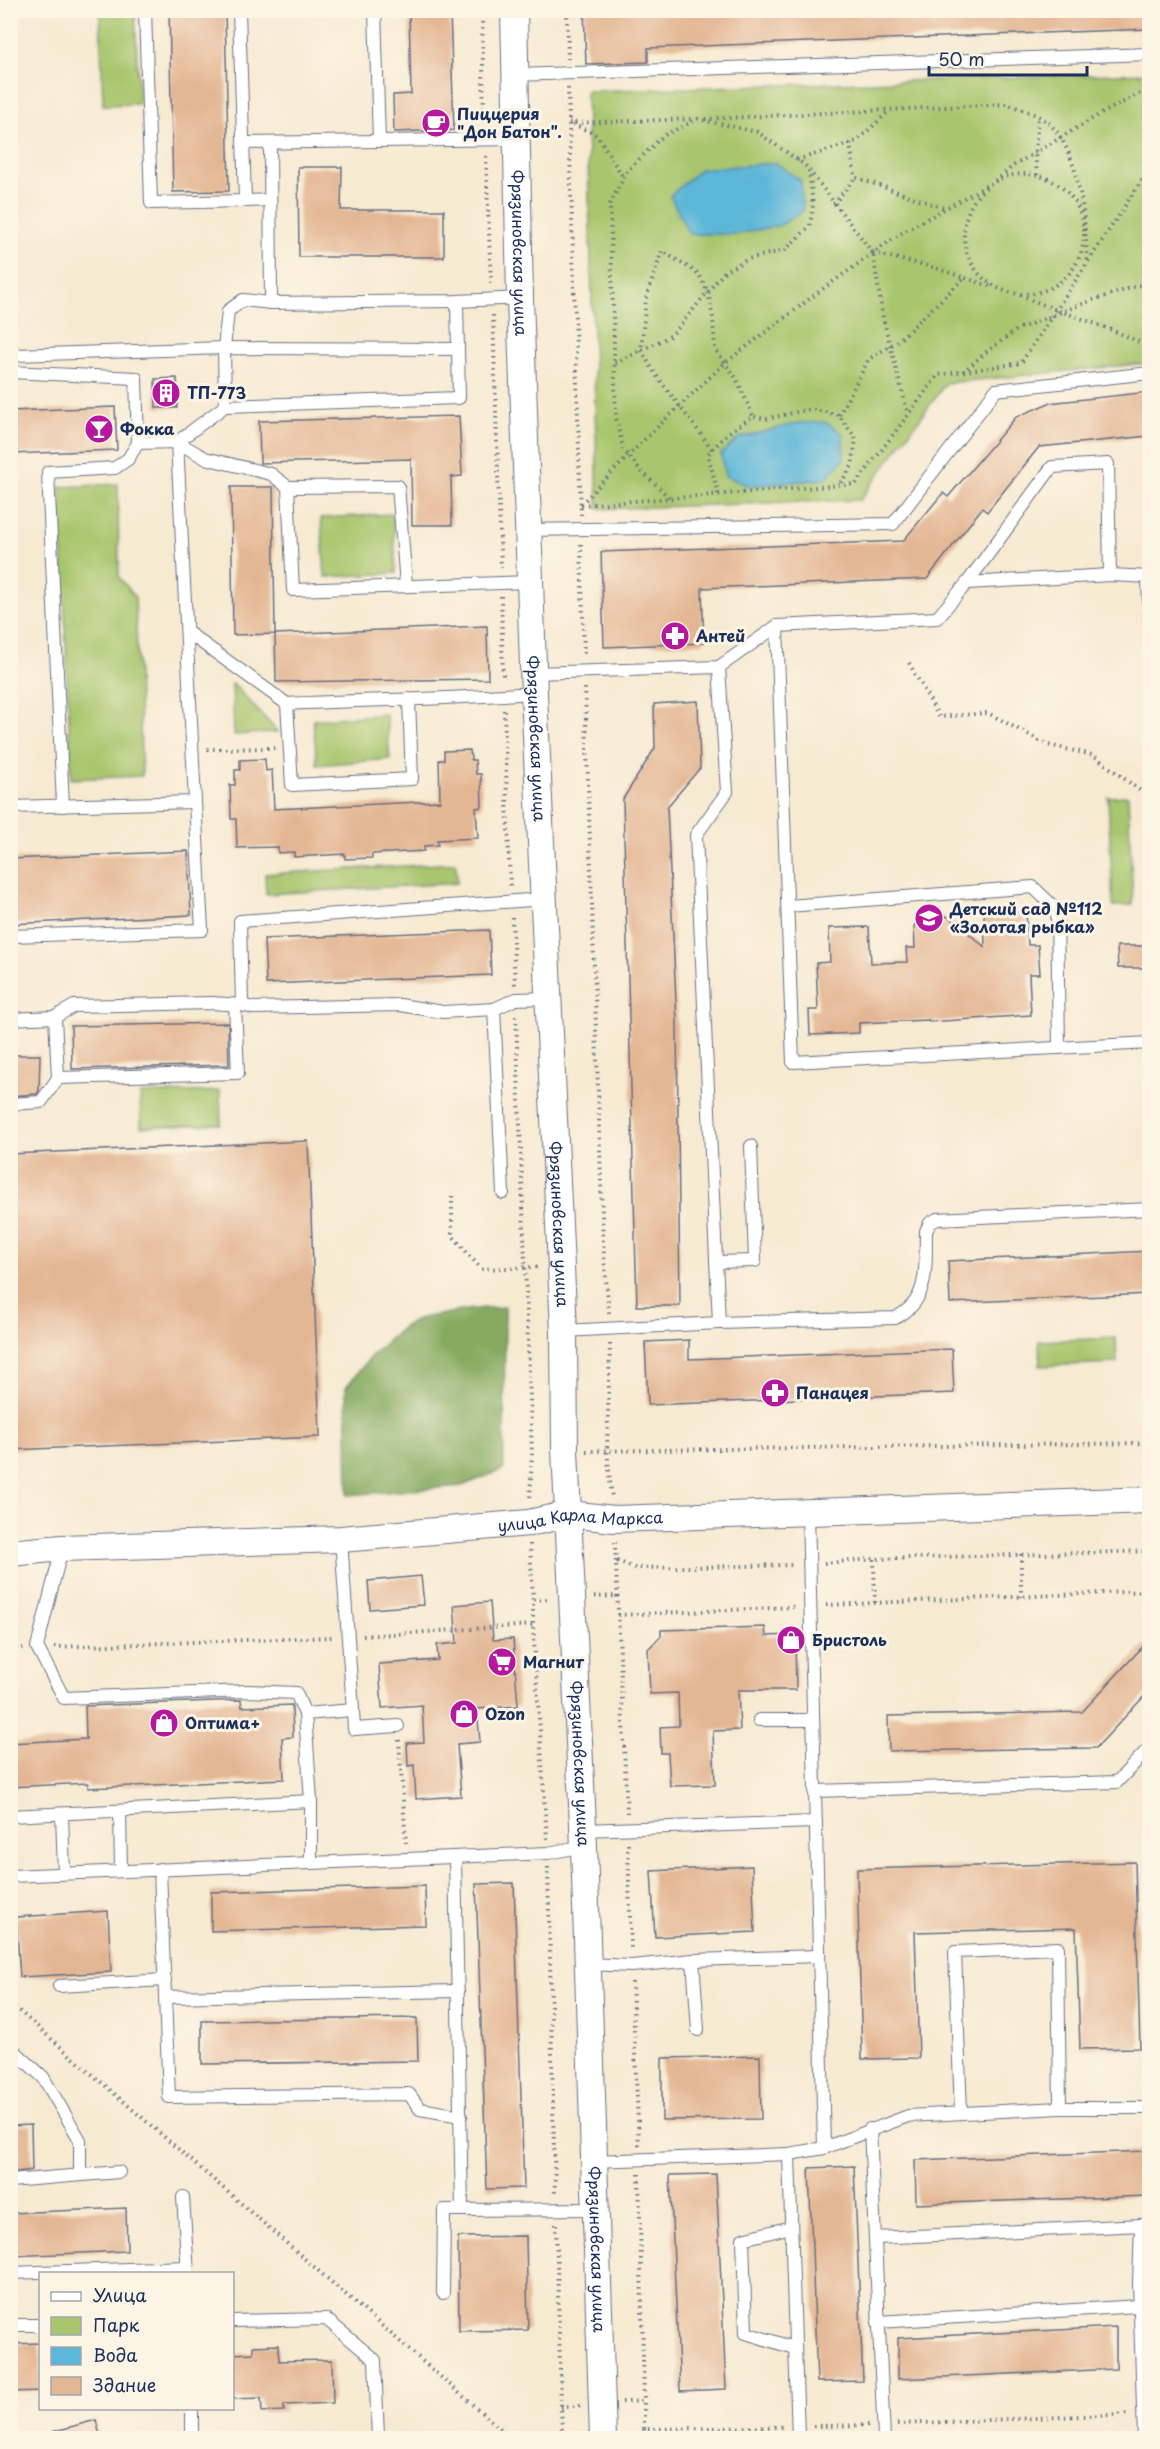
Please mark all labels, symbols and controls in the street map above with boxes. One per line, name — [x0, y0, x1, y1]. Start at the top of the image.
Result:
scale bar — [929, 39, 1086, 77]
text: 50 m — [938, 45, 985, 72]
place label: Пиццерия "Дон Батон". — [457, 101, 562, 143]
cafe icon: Пиццерия "Дон Батон". — [420, 107, 452, 139]
street label: Фрязиновская улица — [506, 170, 534, 336]
building icon: ТП-773 — [150, 377, 182, 409]
place label: ТП-773 — [187, 380, 246, 404]
bar icon: Фокка — [83, 413, 115, 445]
place label: Фокка — [120, 416, 175, 440]
pharmacy icon: Антей — [659, 620, 691, 652]
place label: Антей — [695, 623, 745, 647]
street label: Фрязиновская улица — [522, 655, 553, 822]
place label: Детский сад №112 «Золотая рыбка» — [949, 896, 1102, 938]
school or university icon: Детский сад №112 «Золотая рыбка» — [913, 902, 945, 934]
street label: Фрязиновская улица — [544, 1141, 576, 1308]
pharmacy icon: Панацея — [759, 1377, 791, 1409]
place label: Панацея — [796, 1380, 869, 1404]
street label: улица Карла Маркса — [497, 1501, 663, 1537]
shop icon: Бристоль — [775, 1624, 807, 1656]
place label: Бристоль — [812, 1627, 887, 1651]
supermarket icon: Магнит — [486, 1646, 518, 1678]
place label: Магнит — [523, 1649, 585, 1673]
street label: Фрязиновская улица — [565, 1680, 597, 1847]
shop icon: Ozon — [448, 1698, 480, 1730]
place label: Ozon — [485, 1701, 525, 1725]
shop icon: Оптима+ — [148, 1707, 180, 1739]
place label: Оптима+ — [185, 1710, 260, 1734]
street label: Фрязиновская улица — [583, 2166, 613, 2333]
legend — [39, 2272, 234, 2410]
text: Улица — [93, 2281, 147, 2308]
text: Парк — [93, 2311, 140, 2338]
text: Вода — [93, 2341, 138, 2368]
text: Здание — [93, 2371, 156, 2398]

